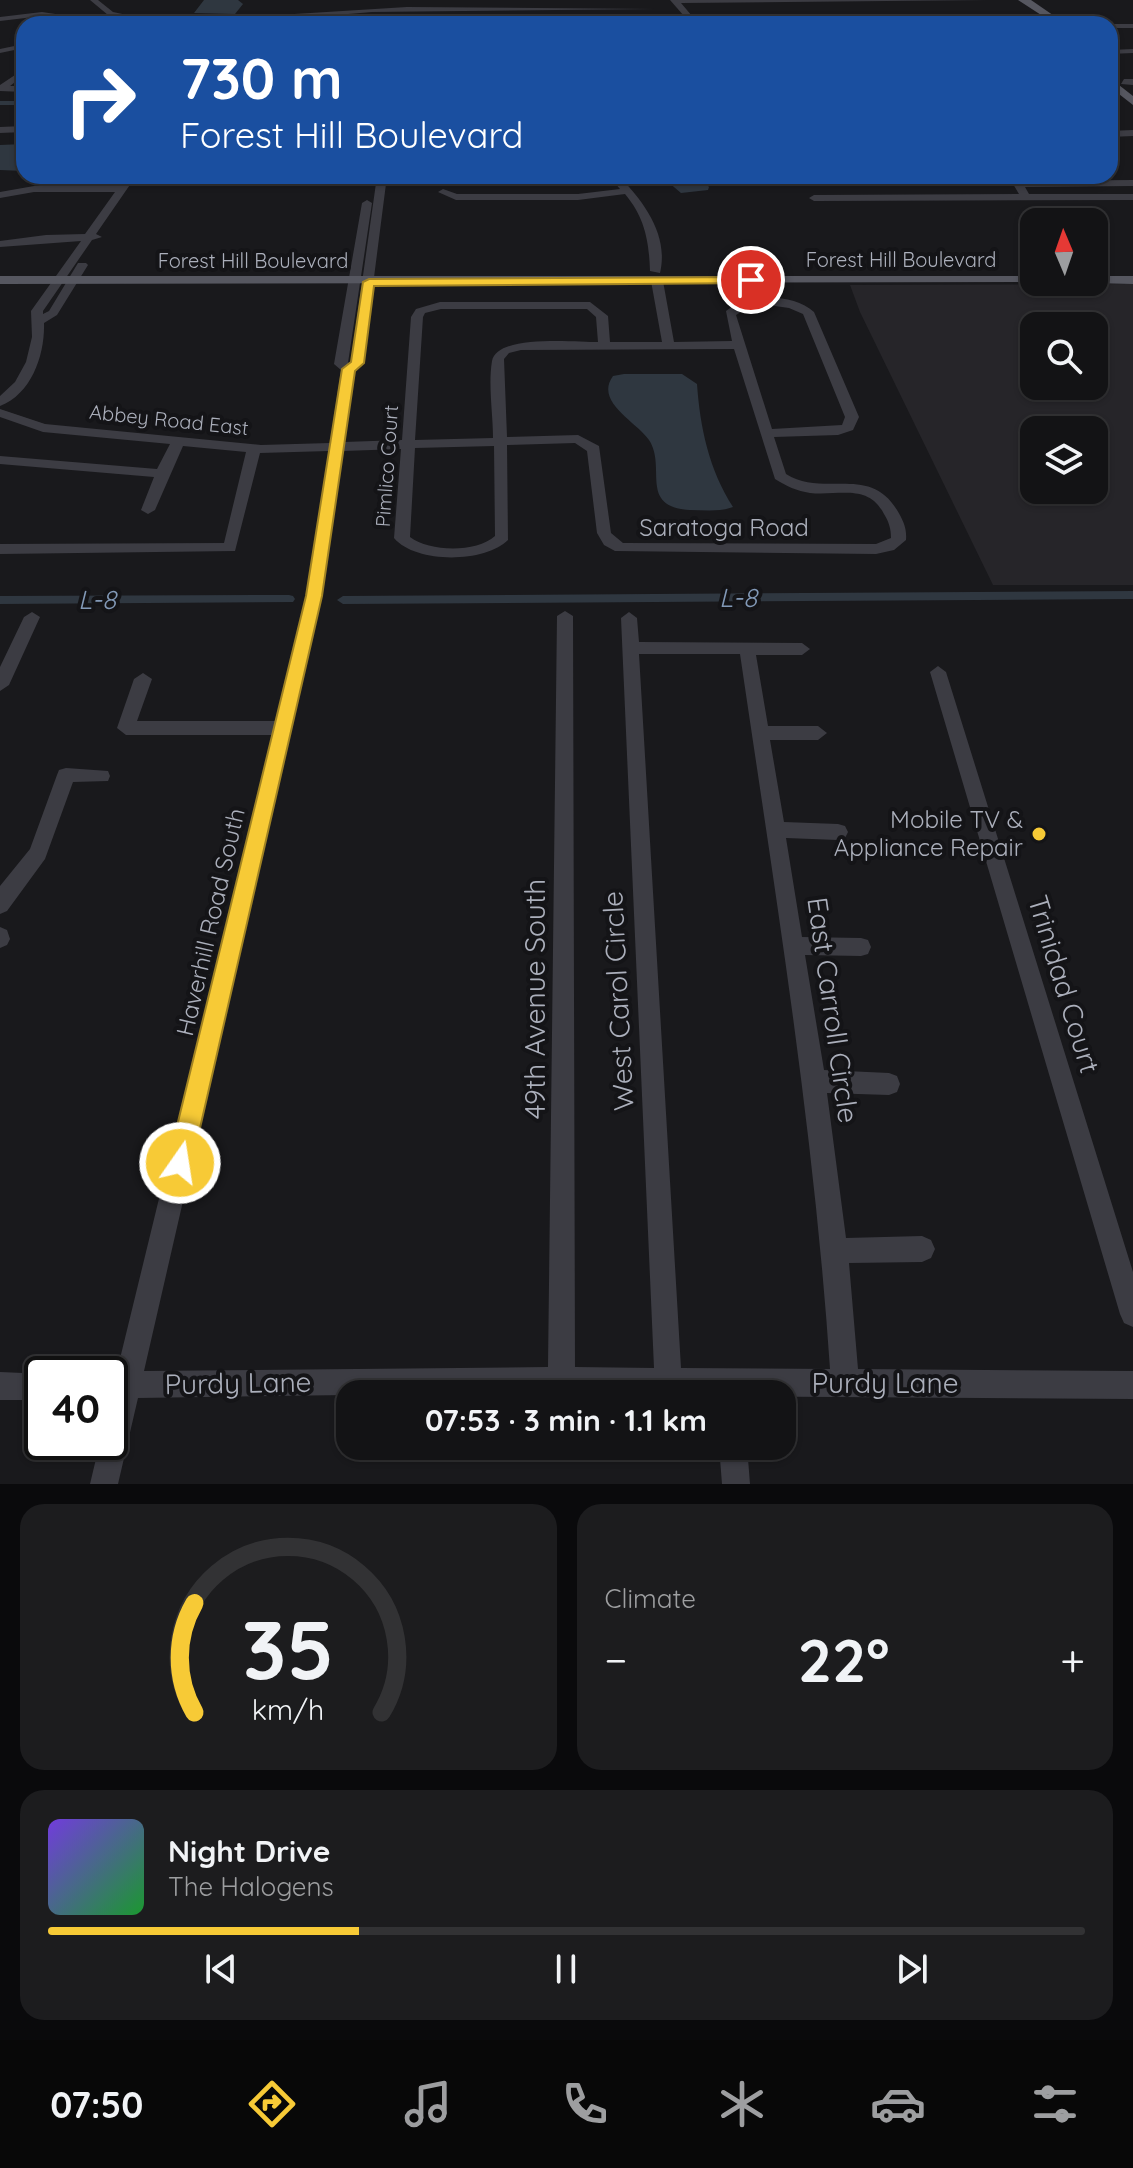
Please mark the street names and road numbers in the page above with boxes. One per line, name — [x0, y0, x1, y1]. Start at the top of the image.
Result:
street label: Forest Hill Boulevard — [806, 247, 996, 272]
street label: Forest Hill Boulevard — [158, 248, 348, 273]
street label: Abbey Road East — [88, 399, 250, 440]
street label: Pimlico Court — [370, 404, 403, 528]
street label: Saratoga Road — [639, 512, 809, 542]
street label: Haverhill Road South — [169, 805, 251, 1039]
street label: 49th Avenue South — [517, 879, 552, 1119]
street label: West Carol Circle — [594, 890, 641, 1112]
street label: Trinidad Court — [1021, 891, 1108, 1077]
street label: East Carroll Circle — [800, 895, 867, 1125]
street label: Purdy Lane — [164, 1364, 312, 1401]
street label: Purdy Lane — [811, 1365, 959, 1400]

